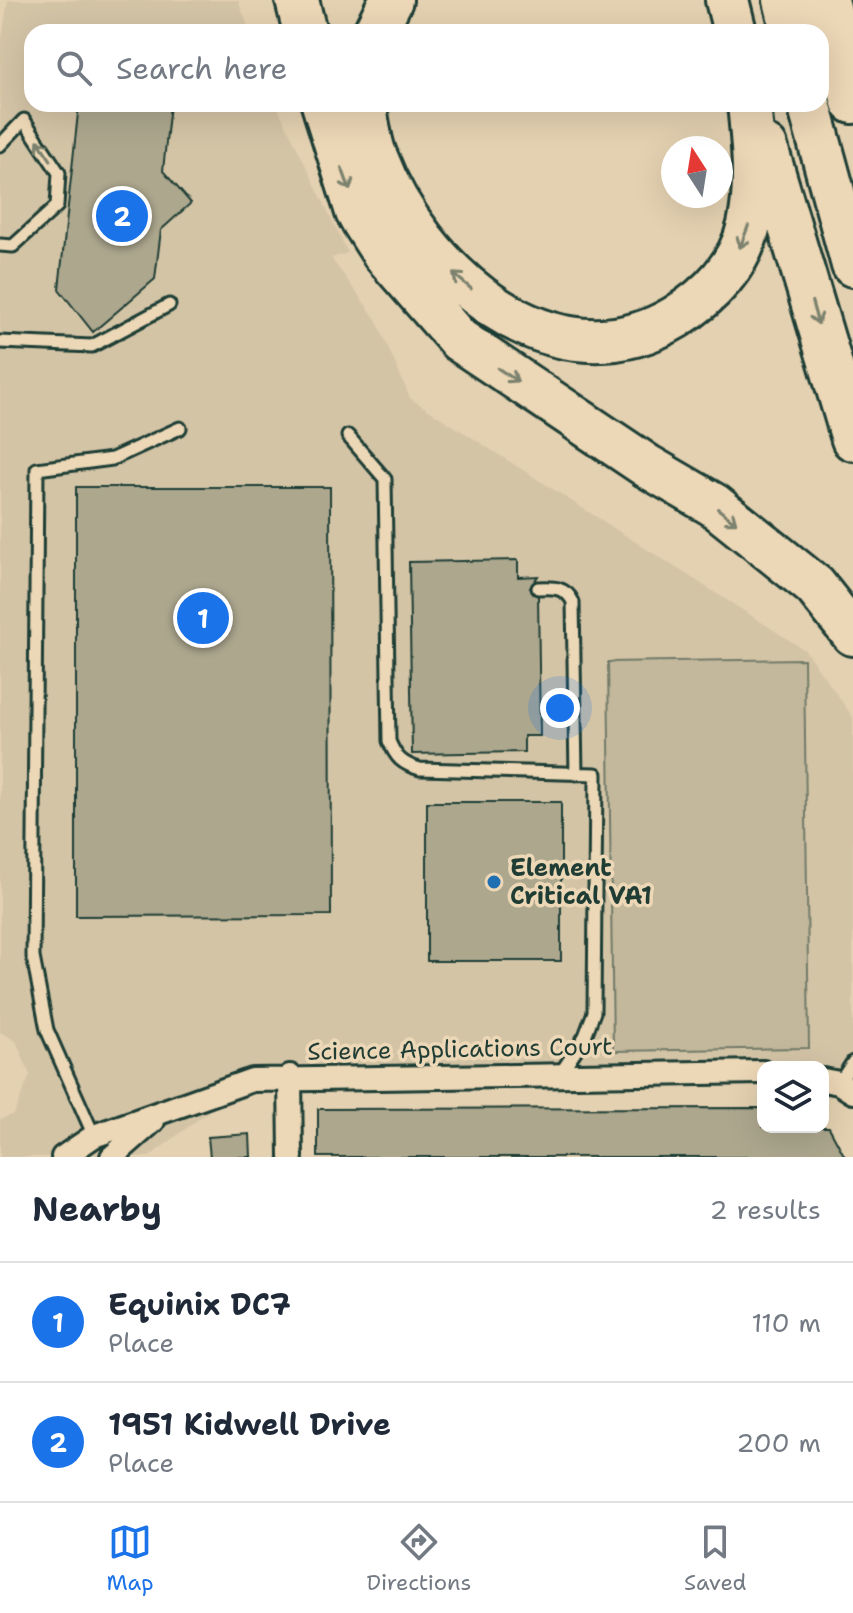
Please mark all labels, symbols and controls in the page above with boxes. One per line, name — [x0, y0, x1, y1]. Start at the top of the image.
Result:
search box — [24, 24, 829, 112]
icon: search — [52, 46, 96, 90]
text: Search here — [116, 48, 287, 89]
north arrow — [661, 136, 733, 208]
one-way arrow — [35, 139, 52, 161]
one-way arrow — [339, 166, 354, 191]
pin: 2 — [96, 186, 148, 246]
one-way arrow — [736, 224, 750, 249]
one-way arrow — [453, 272, 473, 290]
one-way arrow — [808, 300, 823, 326]
one-way arrow — [497, 367, 519, 384]
one-way arrow — [716, 507, 737, 524]
pin: 1 — [177, 588, 229, 648]
your location — [540, 688, 580, 728]
place label: Element Critical VA1 — [510, 852, 652, 912]
marker: Element Critical VA1 — [485, 873, 503, 891]
street label: Science Applications Court — [307, 1030, 613, 1068]
map controls — [757, 1061, 829, 1133]
button: layers — [757, 1061, 829, 1133]
text: Nearby — [32, 1186, 162, 1232]
text: 2 results — [709, 1192, 821, 1227]
text: Equinix DC7 — [108, 1284, 291, 1325]
text: 1 — [52, 1305, 64, 1340]
text: 110 m — [751, 1305, 821, 1340]
text: Place — [108, 1325, 174, 1360]
text: 1951 Kidwell Drive — [108, 1404, 391, 1445]
text: 2 — [49, 1425, 67, 1460]
text: 200 m — [736, 1425, 821, 1460]
text: Place — [108, 1445, 174, 1480]
tab: Map — [106, 1520, 154, 1597]
tab: Directions — [366, 1520, 471, 1597]
tab: Saved — [684, 1520, 747, 1597]

